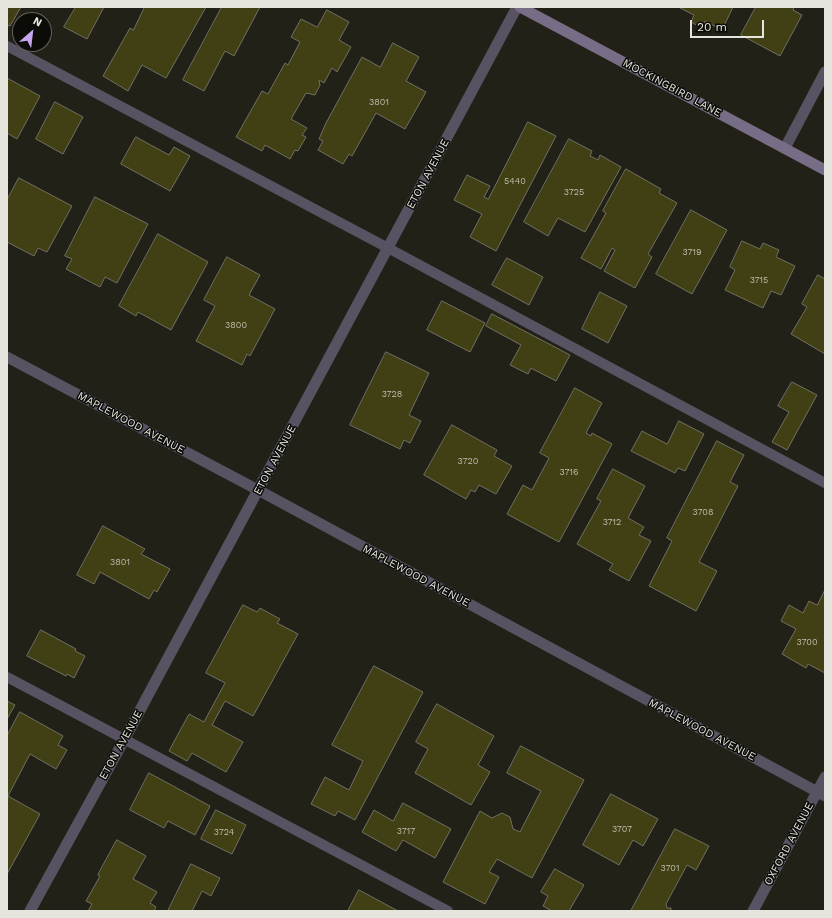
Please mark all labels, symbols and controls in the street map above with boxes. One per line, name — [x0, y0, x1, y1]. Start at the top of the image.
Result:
north arrow — [12, 12, 52, 52]
scale bar — [692, 12, 766, 38]
text: N — [31, 14, 44, 29]
text: 20 m — [697, 20, 727, 34]
street label: MOCKINGBIRD LANE — [620, 56, 724, 120]
house number: 3801 — [369, 97, 389, 107]
street label: ETON AVENUE — [404, 137, 452, 211]
house number: 5440 — [504, 176, 526, 186]
house number: 3725 — [564, 187, 584, 197]
house number: 3719 — [683, 247, 701, 257]
house number: 3715 — [750, 275, 768, 285]
house number: 3800 — [225, 320, 247, 330]
street label: MAPLEWOOD AVENUE — [75, 389, 187, 457]
house number: 3728 — [382, 389, 402, 399]
street label: ETON AVENUE — [251, 423, 299, 497]
house number: 3720 — [458, 456, 478, 466]
house number: 3716 — [560, 467, 578, 477]
house number: 3708 — [693, 507, 713, 517]
house number: 3712 — [603, 517, 621, 527]
street label: MAPLEWOOD AVENUE — [360, 542, 472, 610]
house number: 3801 — [110, 557, 130, 567]
house number: 3700 — [797, 637, 817, 647]
street label: MAPLEWOOD AVENUE — [646, 696, 758, 764]
street label: ETON AVENUE — [97, 708, 145, 782]
street label: OXFORD AVENUE — [762, 800, 816, 888]
house number: 3707 — [612, 824, 632, 834]
house number: 3717 — [397, 826, 415, 836]
house number: 3724 — [214, 827, 234, 837]
house number: 3701 — [661, 863, 679, 873]

